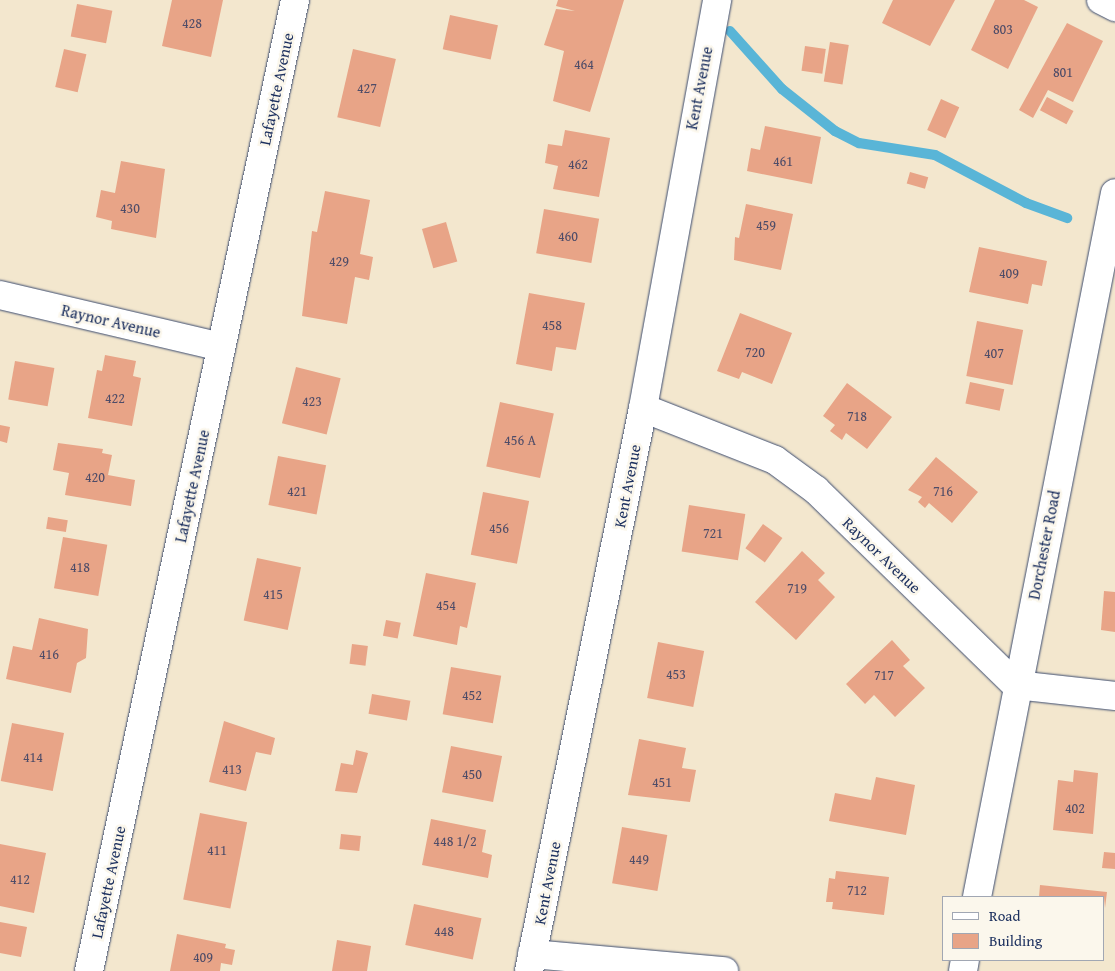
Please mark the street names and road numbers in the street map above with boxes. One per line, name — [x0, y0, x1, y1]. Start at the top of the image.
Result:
street label: Lafayette Avenue — [255, 31, 297, 147]
street label: Kent Avenue — [682, 45, 716, 131]
street label: Raynor Avenue — [60, 300, 162, 342]
street label: Lafayette Avenue — [171, 428, 213, 544]
street label: Kent Avenue — [610, 443, 644, 529]
street label: Dorchester Road — [1024, 489, 1064, 601]
street label: Raynor Avenue — [839, 513, 925, 597]
street label: Lafayette Avenue — [87, 824, 129, 940]
street label: Kent Avenue — [530, 840, 564, 926]

